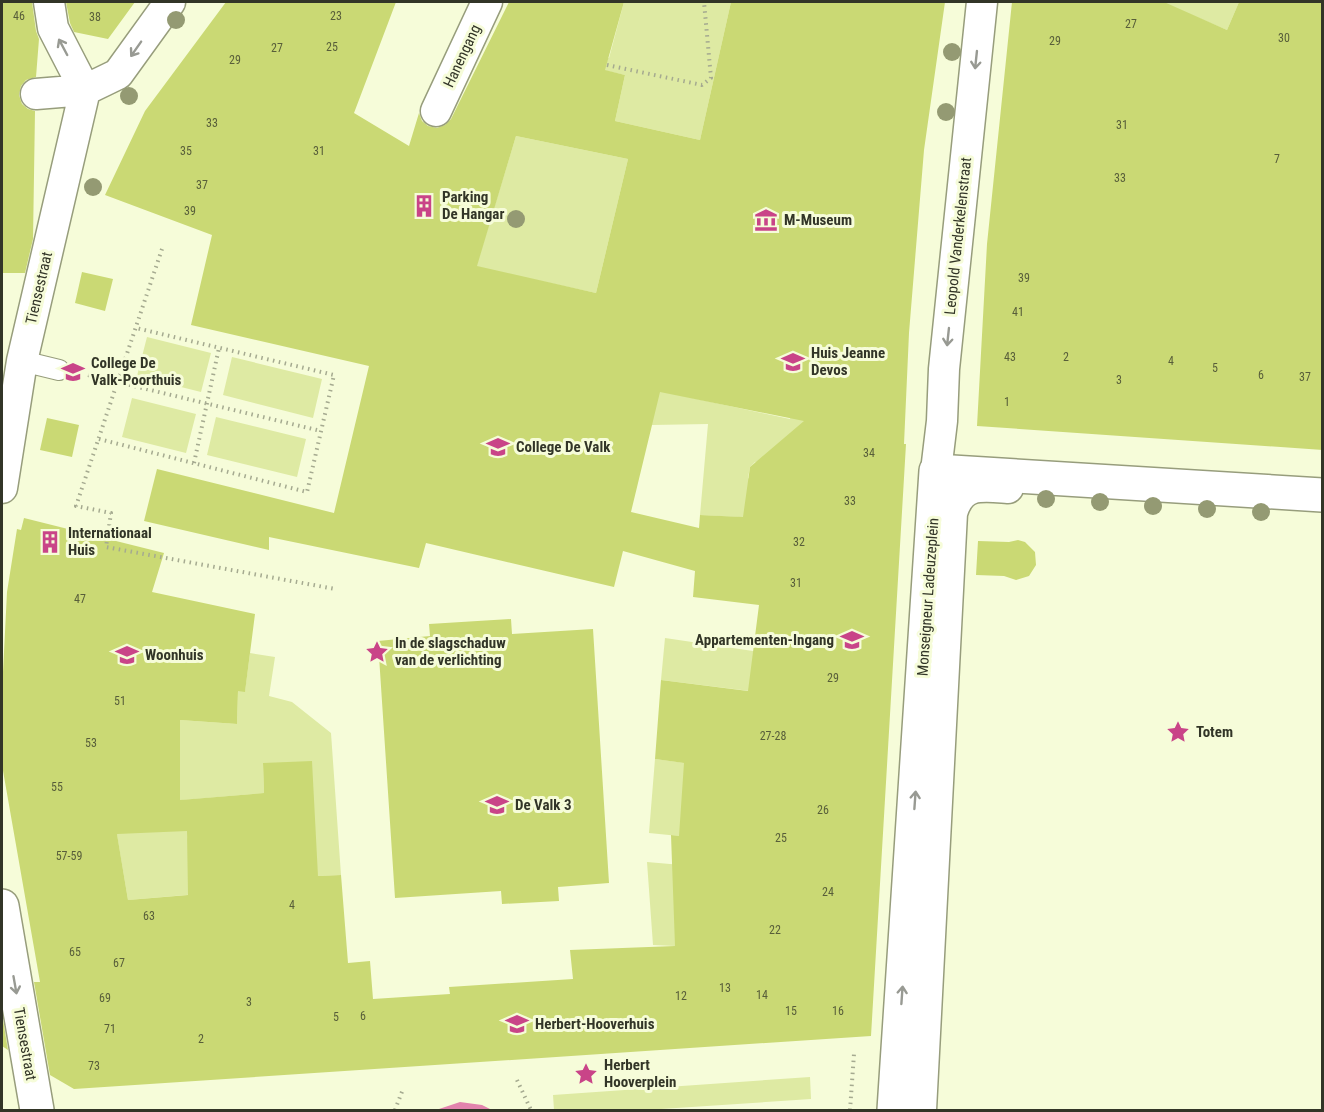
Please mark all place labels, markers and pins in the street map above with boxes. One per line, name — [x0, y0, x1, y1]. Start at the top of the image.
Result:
place label: Parking De Hangar — [442, 188, 504, 223]
building icon: Parking De Hangar — [411, 193, 437, 219]
museum icon: M-Museum — [753, 207, 779, 233]
place label: M-Museum — [784, 211, 852, 229]
place label: Huis Jeanne Devos — [811, 344, 885, 379]
school or university icon: Huis Jeanne Devos — [780, 349, 806, 375]
place label: College De Valk-Poorthuis — [91, 354, 182, 389]
school or university icon: College De Valk-Poorthuis — [60, 359, 86, 385]
school or university icon: College De Valk — [485, 434, 511, 460]
place label: College De Valk — [516, 438, 611, 456]
place label: Internationaal Huis — [68, 524, 152, 559]
building icon: Internationaal Huis — [37, 529, 63, 555]
school or university icon: Appartementen-Ingang — [839, 627, 865, 653]
place label: Appartementen-Ingang — [695, 631, 834, 649]
place label: In de slagschaduw van de verlichting — [395, 634, 506, 669]
place icon: In de slagschaduw van de verlichting — [364, 639, 390, 665]
school or university icon: Woonhuis — [114, 642, 140, 668]
place label: Woonhuis — [145, 646, 204, 664]
place icon: Totem — [1165, 719, 1191, 745]
place label: Totem — [1196, 723, 1233, 741]
school or university icon: De Valk 3 — [484, 792, 510, 818]
place label: De Valk 3 — [515, 796, 572, 814]
school or university icon: Herbert-Hooverhuis — [504, 1011, 530, 1037]
place label: Herbert-Hooverhuis — [535, 1015, 655, 1033]
place label: Herbert Hooverplein — [604, 1056, 676, 1091]
place icon: Herbert Hooverplein — [573, 1061, 599, 1087]

